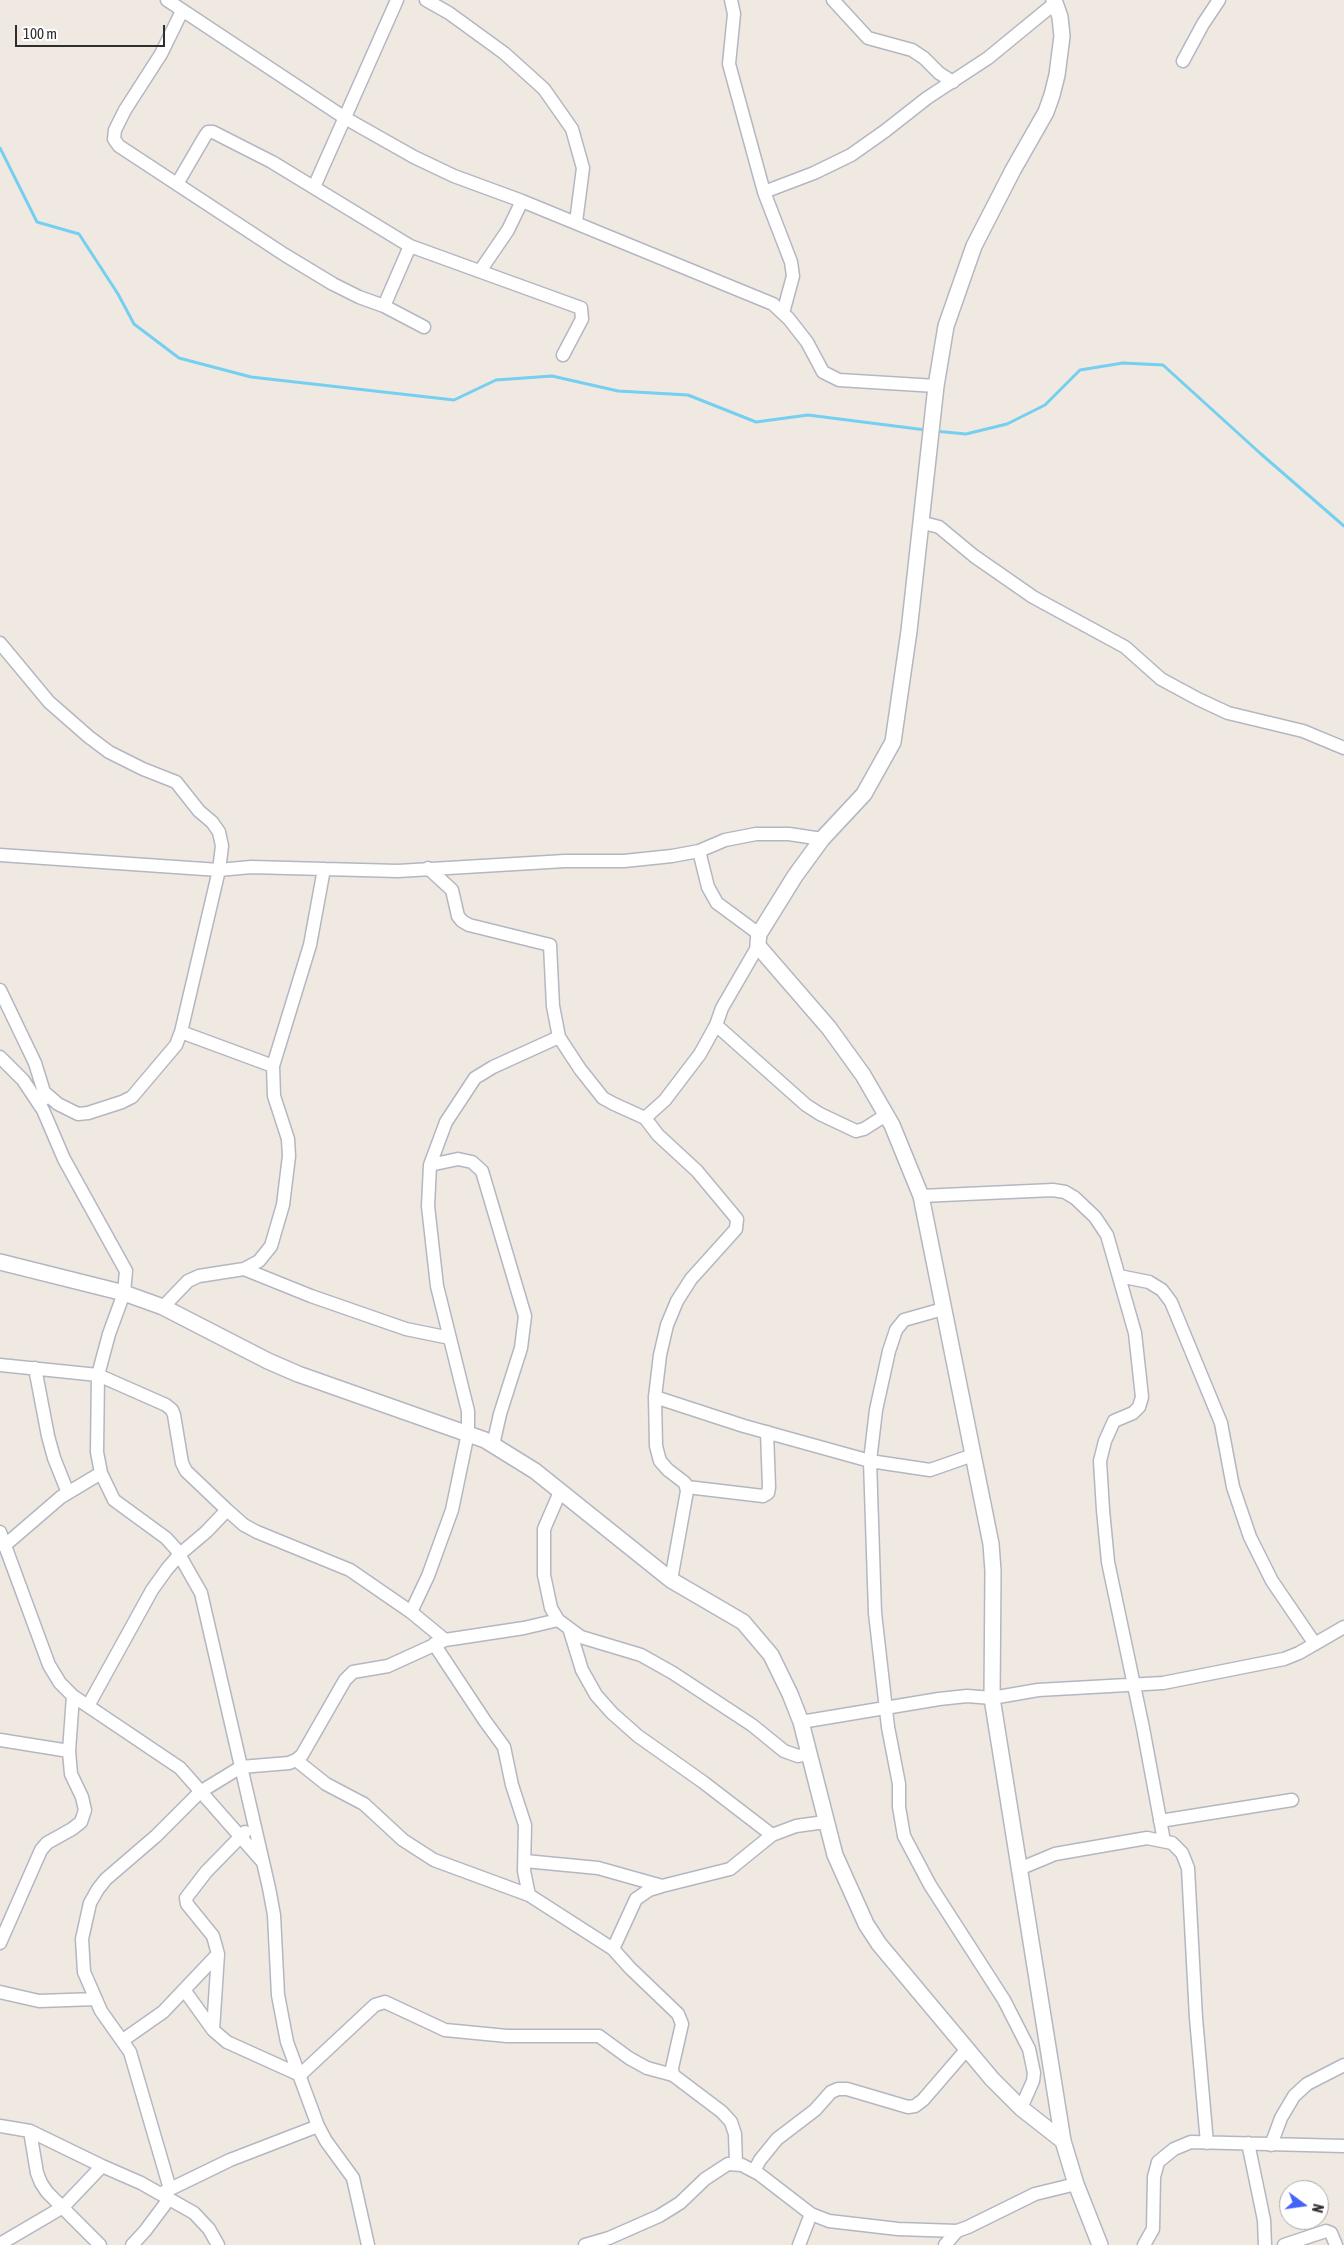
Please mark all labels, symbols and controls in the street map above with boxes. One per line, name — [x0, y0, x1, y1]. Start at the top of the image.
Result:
scale bar — [18, 15, 168, 47]
text: 100 m — [23, 25, 57, 42]
north arrow — [1279, 2180, 1329, 2230]
text: N — [1309, 2202, 1326, 2214]

